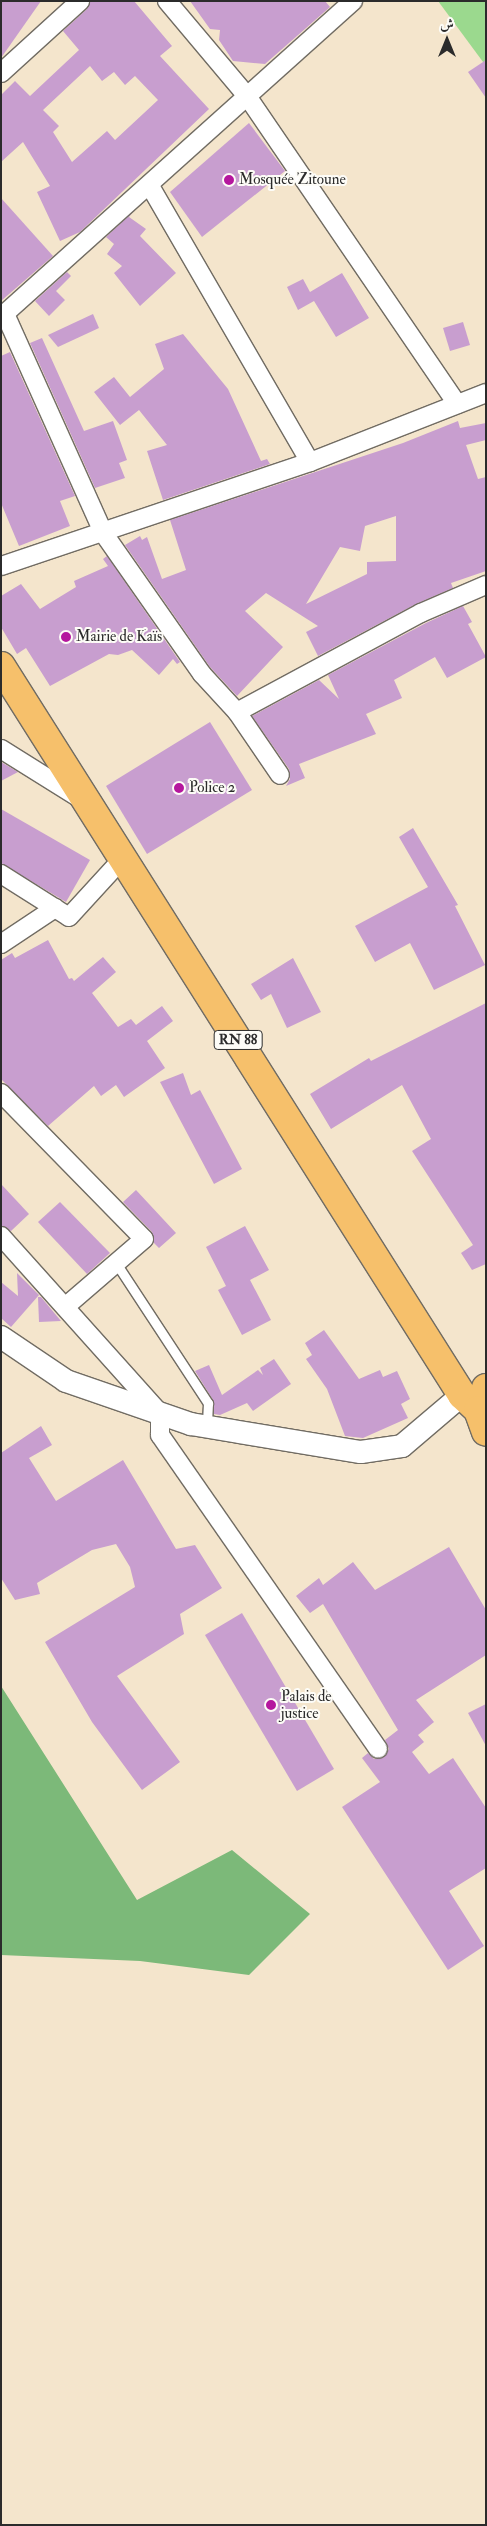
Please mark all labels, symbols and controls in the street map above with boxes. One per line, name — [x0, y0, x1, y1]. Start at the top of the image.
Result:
north arrow — [422, 15, 472, 65]
text: ش — [440, 16, 454, 33]
place label: Mosquée Zitoune — [239, 171, 346, 189]
marker: Mosquée Zitoune — [223, 174, 235, 186]
place label: Mairie de Kaïs — [76, 628, 162, 646]
marker: Mairie de Kaïs — [60, 631, 72, 643]
place label: Police 2 — [189, 779, 235, 797]
marker: Police 2 — [173, 782, 185, 794]
road number: RN 88 — [213, 1028, 263, 1052]
place label: Palais de justice — [281, 1687, 332, 1722]
marker: Palais de justice — [265, 1699, 277, 1711]

